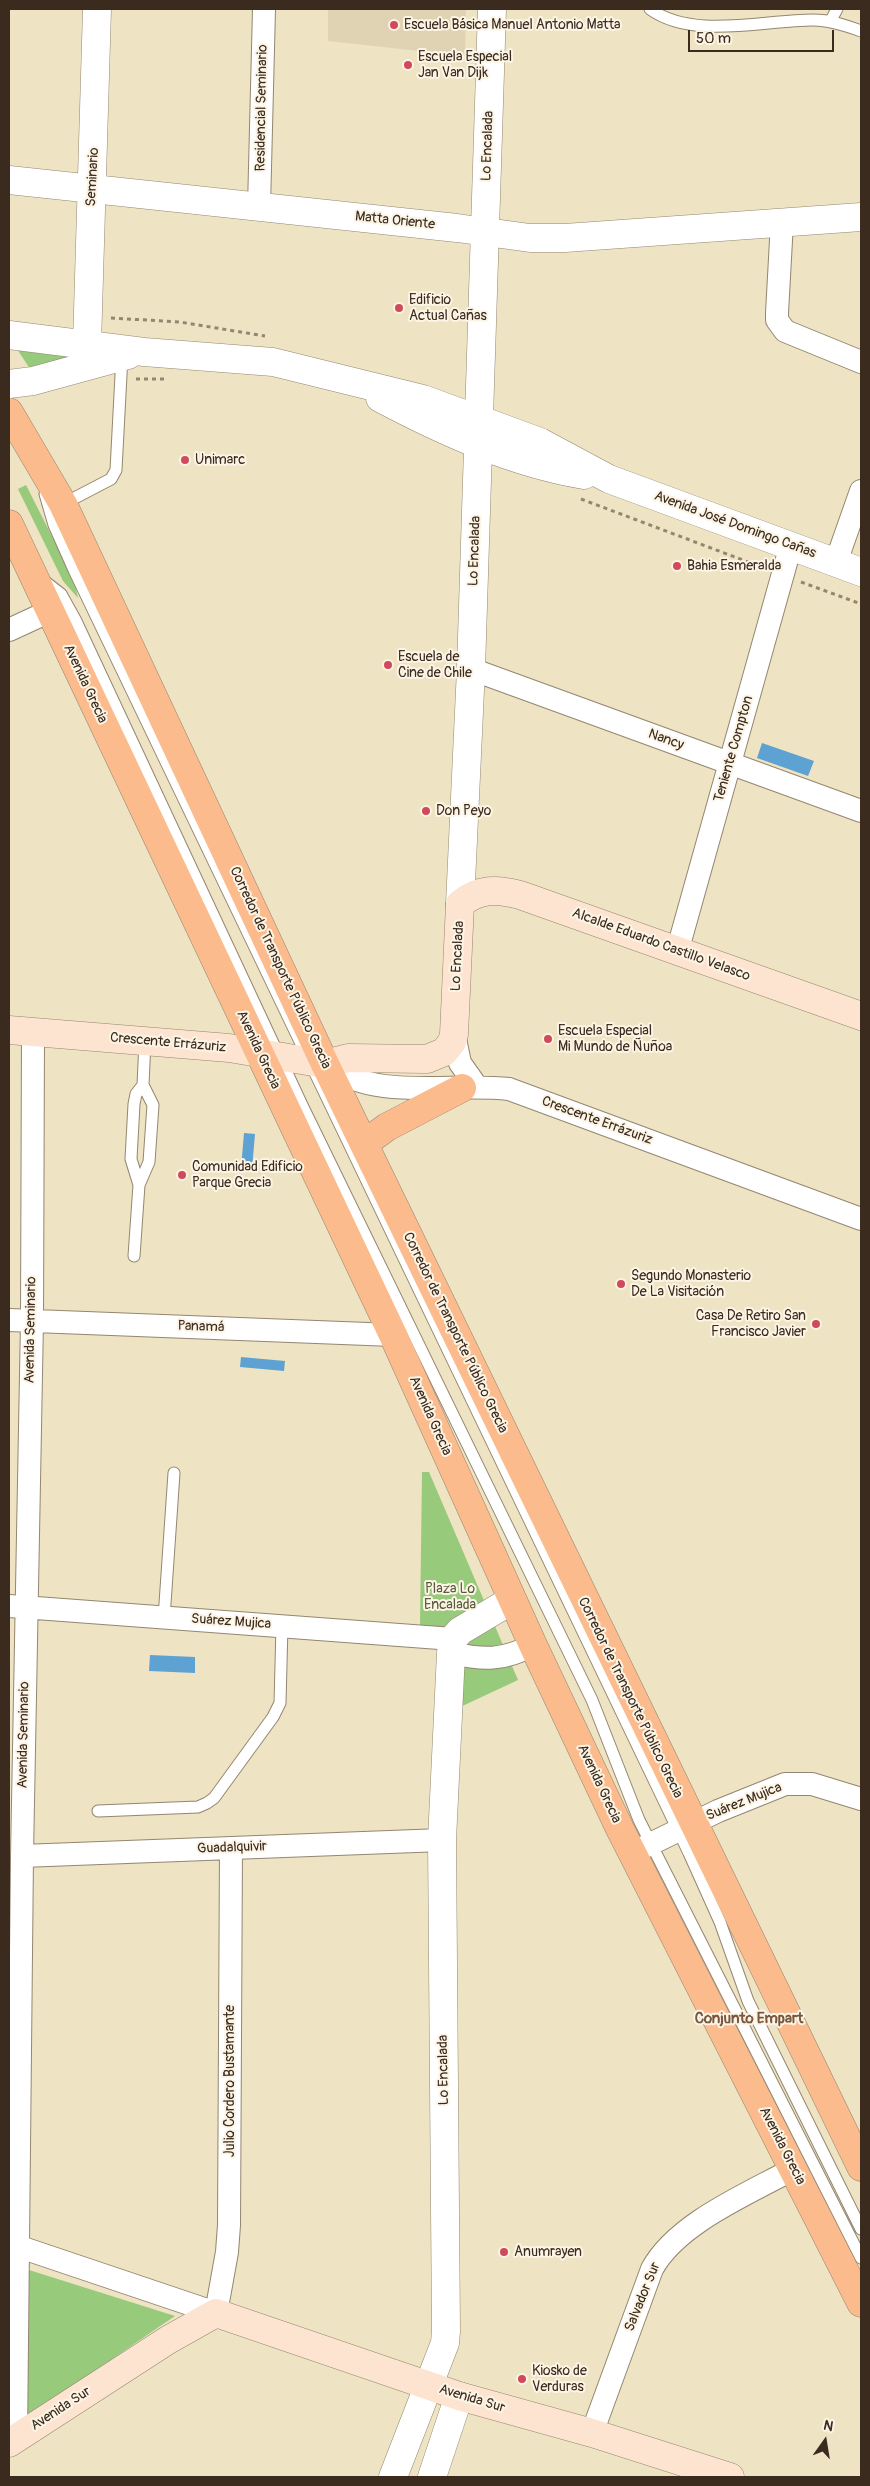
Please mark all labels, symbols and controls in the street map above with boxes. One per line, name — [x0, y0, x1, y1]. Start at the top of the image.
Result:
place label: Escuela Básica Manuel Antonio Matta — [404, 17, 621, 33]
marker: Escuela Básica Manuel Antonio Matta — [388, 19, 400, 31]
scale bar — [690, 20, 836, 52]
text: 50 m — [696, 29, 731, 48]
street label: Residencial Seminario — [252, 44, 272, 172]
place label: Escuela Especial Jan Van Dijk — [418, 49, 512, 82]
marker: Escuela Especial Jan Van Dijk — [402, 59, 414, 71]
street label: Lo Encalada — [478, 110, 498, 182]
street label: Seminario — [83, 147, 103, 207]
street label: Matta Oriente — [354, 208, 436, 234]
place label: Edificio Actual Cañas — [409, 292, 487, 324]
marker: Edificio Actual Cañas — [393, 302, 405, 314]
place label: Unimarc — [195, 452, 245, 468]
marker: Unimarc — [179, 454, 191, 466]
street label: Avenida José Domingo Cañas — [652, 488, 818, 562]
street label: Lo Encalada — [465, 515, 485, 587]
place label: Bahia Esmeralda — [687, 558, 781, 574]
marker: Bahia Esmeralda — [671, 560, 683, 572]
street label: Avenida Grecia — [59, 642, 111, 726]
place label: Escuela de Cine de Chile — [398, 649, 472, 682]
marker: Escuela de Cine de Chile — [382, 659, 394, 671]
street label: Teniente Compton — [711, 694, 757, 804]
street label: Nancy — [646, 726, 686, 754]
place label: Don Peyo — [436, 803, 491, 819]
marker: Don Peyo — [420, 805, 432, 817]
street label: Corredor de Transporte Público Grecia — [226, 864, 334, 1072]
street label: Alcalde Eduardo Castillo Velasco — [569, 905, 753, 985]
street label: Lo Encalada — [448, 920, 468, 992]
street label: Avenida Grecia — [232, 1008, 284, 1092]
place label: Escuela Especial Mi Mundo de Ñuñoa — [558, 1023, 672, 1056]
street label: Crescente Errázuriz — [109, 1030, 227, 1056]
marker: Escuela Especial Mi Mundo de Ñuñoa — [542, 1033, 554, 1045]
street label: Crescente Errázuriz — [539, 1093, 655, 1149]
place label: Comunidad Edificio Parque Grecia — [192, 1159, 303, 1192]
marker: Comunidad Edificio Parque Grecia — [176, 1169, 188, 1181]
street label: Corredor de Transporte Público Grecia — [399, 1230, 511, 1436]
place label: Segundo Monasterio De La Visitación — [631, 1268, 751, 1300]
street label: Avenida Seminario — [22, 1276, 40, 1384]
marker: Segundo Monasterio De La Visitación — [615, 1278, 627, 1290]
place label: Casa De Retiro San Francisco Javier — [696, 1308, 806, 1340]
street label: Panamá — [177, 1318, 225, 1336]
marker: Casa De Retiro San Francisco Javier — [810, 1318, 822, 1330]
street label: Avenida Grecia — [405, 1374, 455, 1458]
park label: Plaza Lo Encalada — [424, 1581, 476, 1614]
street label: Corredor de Transporte Público Grecia — [574, 1595, 686, 1801]
street label: Suárez Mujica — [190, 1611, 272, 1633]
street label: Avenida Seminario — [15, 1681, 33, 1789]
street label: Avenida Grecia — [573, 1742, 625, 1826]
street label: Suárez Mujica — [704, 1779, 784, 1825]
street label: Guadalquivir — [197, 1838, 267, 1858]
street label: Julio Cordero Bustamante — [222, 2005, 238, 2157]
district label: Conjunto Empart — [695, 2010, 803, 2028]
street label: Lo Encalada — [435, 2035, 453, 2105]
street label: Avenida Grecia — [755, 2104, 809, 2188]
place label: Anumrayen — [514, 2244, 582, 2260]
marker: Anumrayen — [498, 2246, 510, 2258]
street label: Salvador Sur — [622, 2260, 664, 2334]
place label: Kiosko de Verduras — [532, 2363, 587, 2396]
marker: Kiosko de Verduras — [516, 2373, 528, 2385]
street label: Avenida Sur — [437, 2381, 507, 2417]
street label: Avenida Sur — [28, 2383, 94, 2435]
north arrow — [800, 2416, 850, 2466]
text: N — [822, 2417, 835, 2435]

